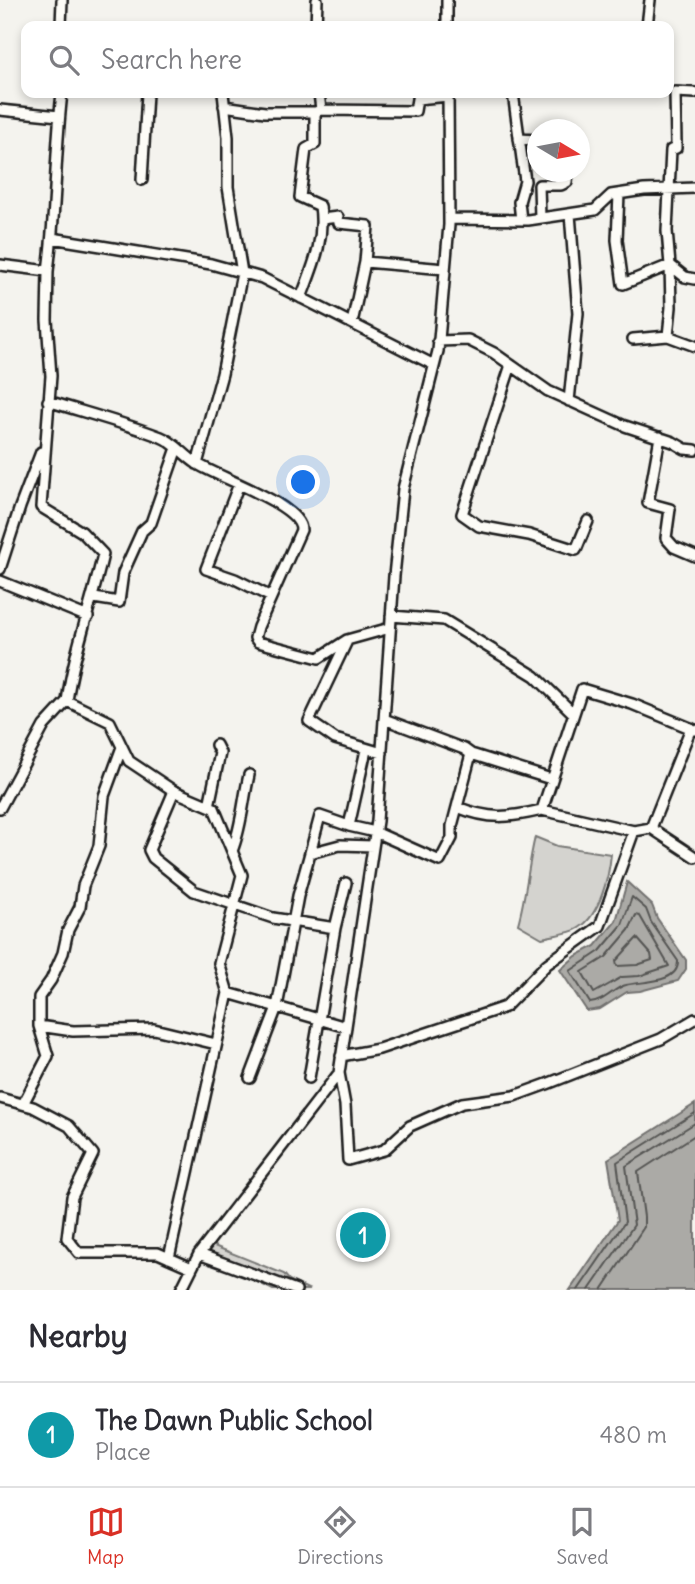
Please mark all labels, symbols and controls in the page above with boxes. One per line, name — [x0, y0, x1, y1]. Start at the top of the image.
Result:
search box — [21, 21, 674, 98]
icon: search — [45, 41, 83, 79]
text: Search here — [101, 43, 242, 76]
north arrow — [527, 119, 590, 182]
your location — [286, 465, 320, 499]
pin: 1 — [340, 1209, 386, 1261]
text: Nearby — [28, 1317, 128, 1355]
text: The Dawn Public School — [95, 1404, 373, 1437]
text: 1 — [46, 1420, 56, 1449]
text: 480 m — [600, 1420, 667, 1449]
text: Place — [95, 1437, 151, 1466]
tab: Map — [87, 1503, 125, 1569]
tab: Directions — [298, 1503, 383, 1569]
tab: Saved — [556, 1503, 608, 1569]

